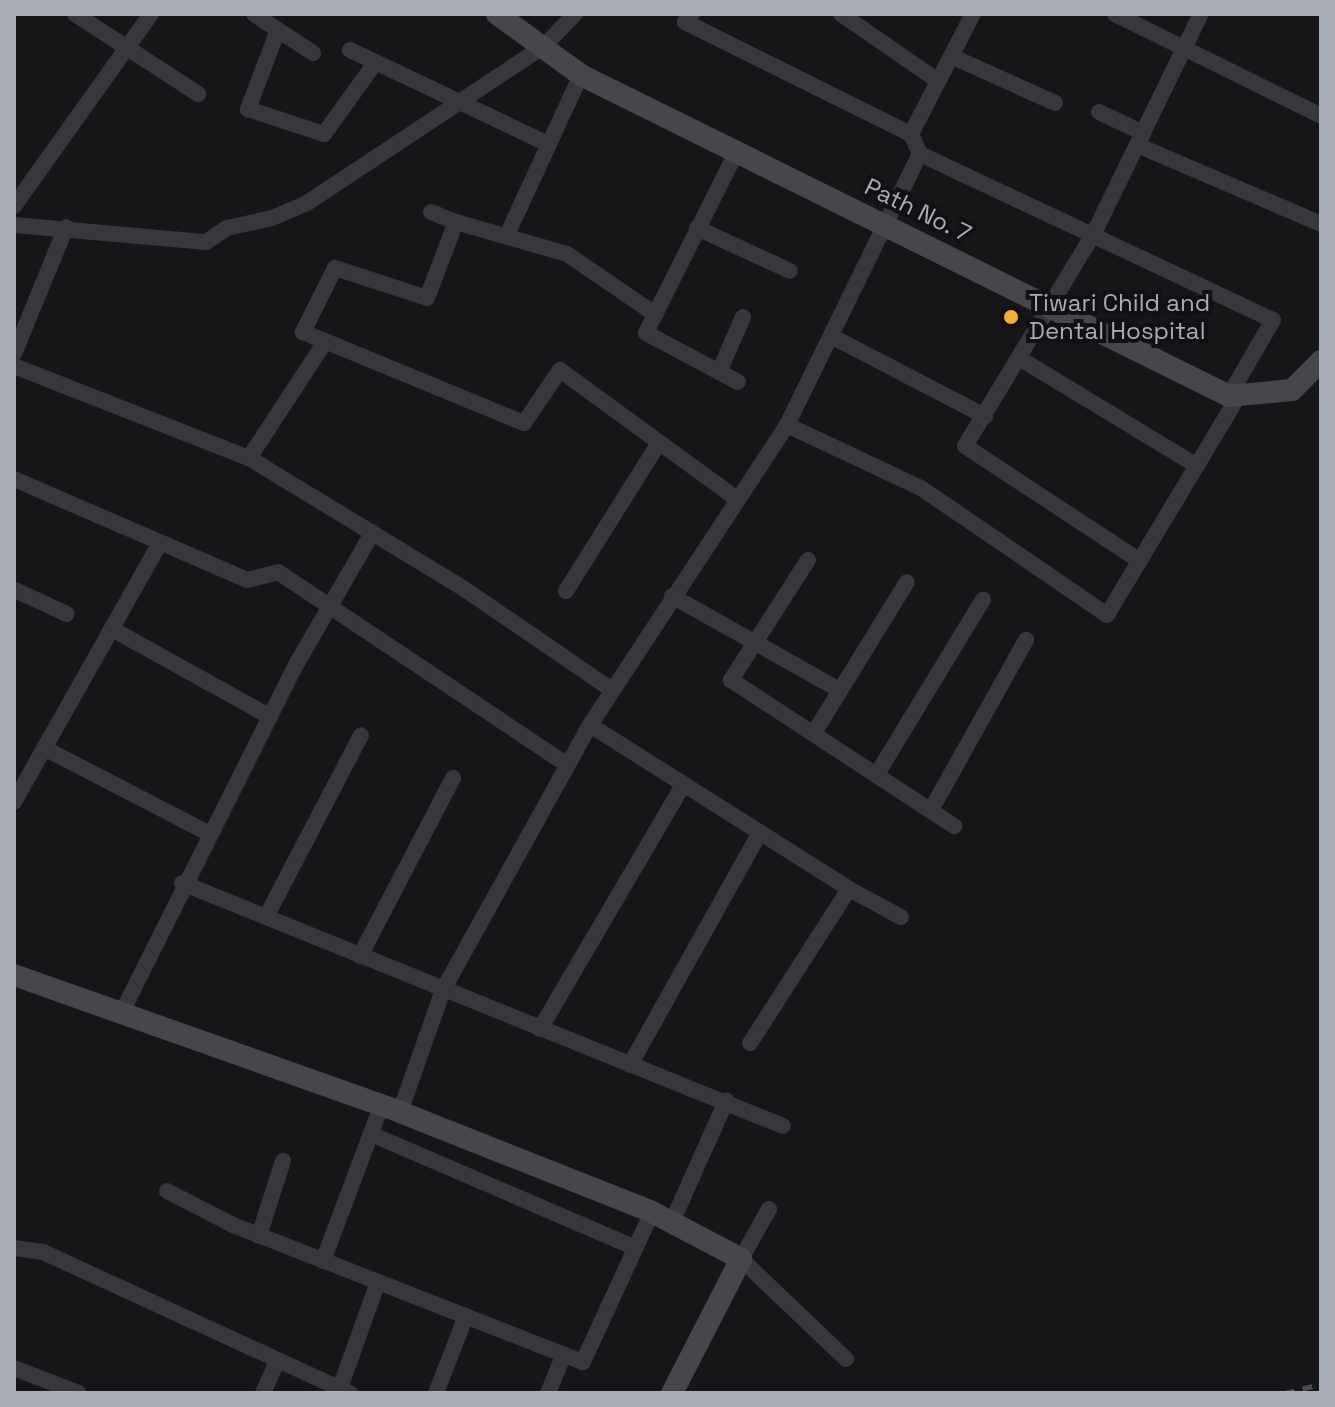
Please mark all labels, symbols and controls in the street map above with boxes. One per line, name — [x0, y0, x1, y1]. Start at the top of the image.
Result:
street label: Path No. 7 — [860, 172, 976, 248]
place label: Tiwari Child and Dental Hospital — [1029, 289, 1210, 345]
marker: Tiwari Child and Dental Hospital — [1000, 306, 1022, 328]

